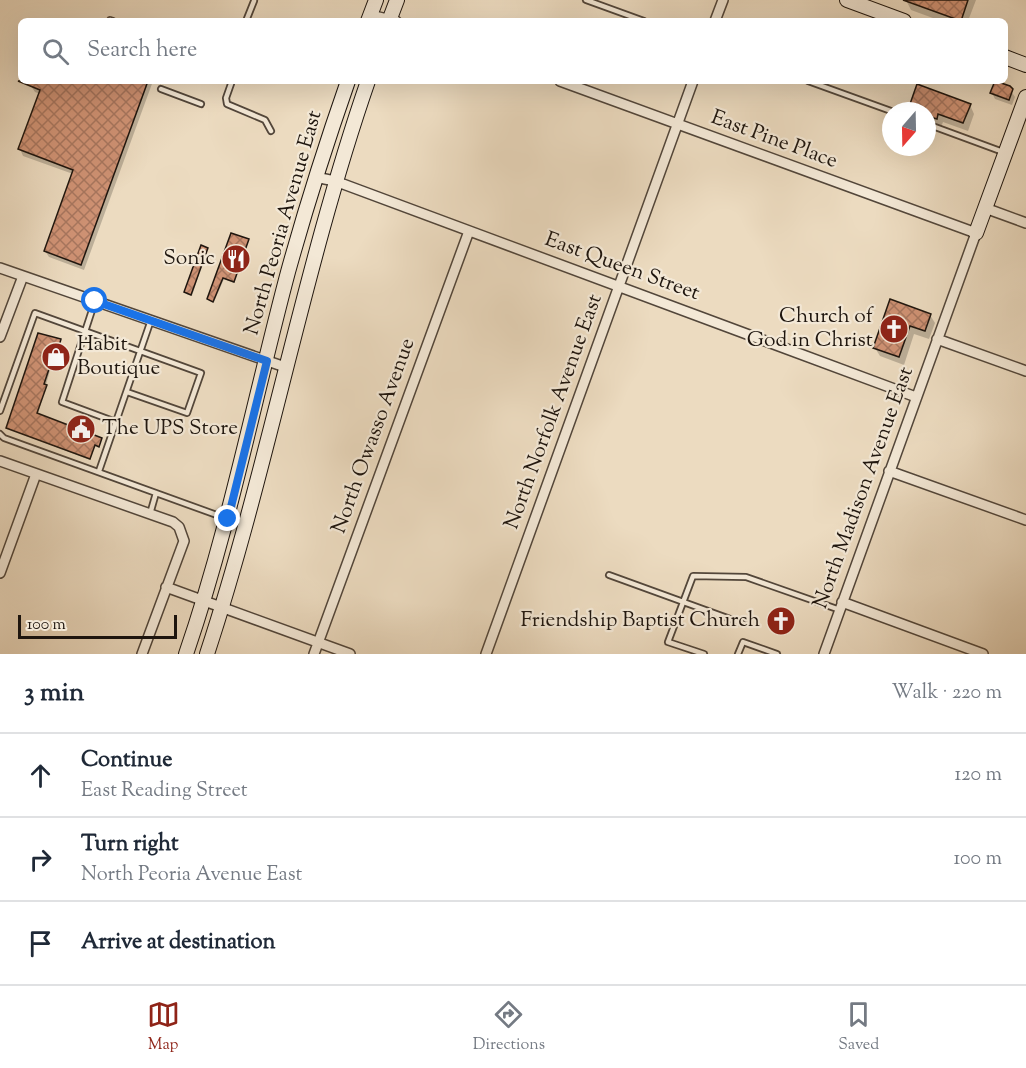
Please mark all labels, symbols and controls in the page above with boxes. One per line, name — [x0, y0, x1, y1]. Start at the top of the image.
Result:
search box — [18, 18, 1008, 84]
icon: search — [39, 35, 72, 68]
text: Search here — [87, 35, 197, 67]
north arrow — [882, 102, 936, 156]
street label: East Pine Place — [707, 103, 841, 177]
street label: North Peoria Avenue East — [238, 107, 330, 339]
street label: East Queen Street — [540, 225, 704, 309]
restaurant icon: Sonic — [220, 243, 252, 275]
place label: Sonic — [163, 244, 215, 274]
route start — [81, 287, 107, 313]
street label: North Norfolk Avenue East — [497, 290, 611, 534]
place label: Church of God in Christ — [747, 302, 875, 356]
church icon: Church of God in Christ — [878, 313, 910, 345]
place label: Habit Boutique — [77, 330, 160, 384]
street label: North Owasso Avenue — [325, 334, 423, 538]
shop icon: Habit Boutique — [40, 341, 72, 373]
street label: North Madison Avenue East — [806, 363, 922, 613]
public building icon: The UPS Store — [65, 413, 97, 445]
place label: The UPS Store — [102, 414, 238, 444]
route end — [214, 505, 240, 531]
church icon: Friendship Baptist Church — [765, 605, 797, 637]
place label: Friendship Baptist Church — [520, 606, 760, 636]
scale bar — [18, 612, 177, 640]
text: 100 m — [27, 614, 66, 637]
text: 3 min — [24, 675, 84, 712]
text: Walk · 220 m — [891, 679, 1002, 708]
text: Continue — [81, 745, 172, 777]
icon: ahead — [24, 759, 57, 792]
text: 120 m — [954, 761, 1002, 790]
text: East Reading Street — [81, 777, 248, 806]
text: Turn right — [81, 829, 178, 861]
icon: right — [24, 843, 57, 876]
text: 100 m — [953, 845, 1002, 874]
text: North Peoria Avenue East — [81, 861, 302, 890]
icon: arrive — [24, 927, 57, 960]
text: Arrive at destination — [81, 927, 276, 959]
tab: Map — [147, 998, 180, 1057]
tab: Directions — [473, 998, 545, 1057]
tab: Saved — [838, 998, 879, 1057]

